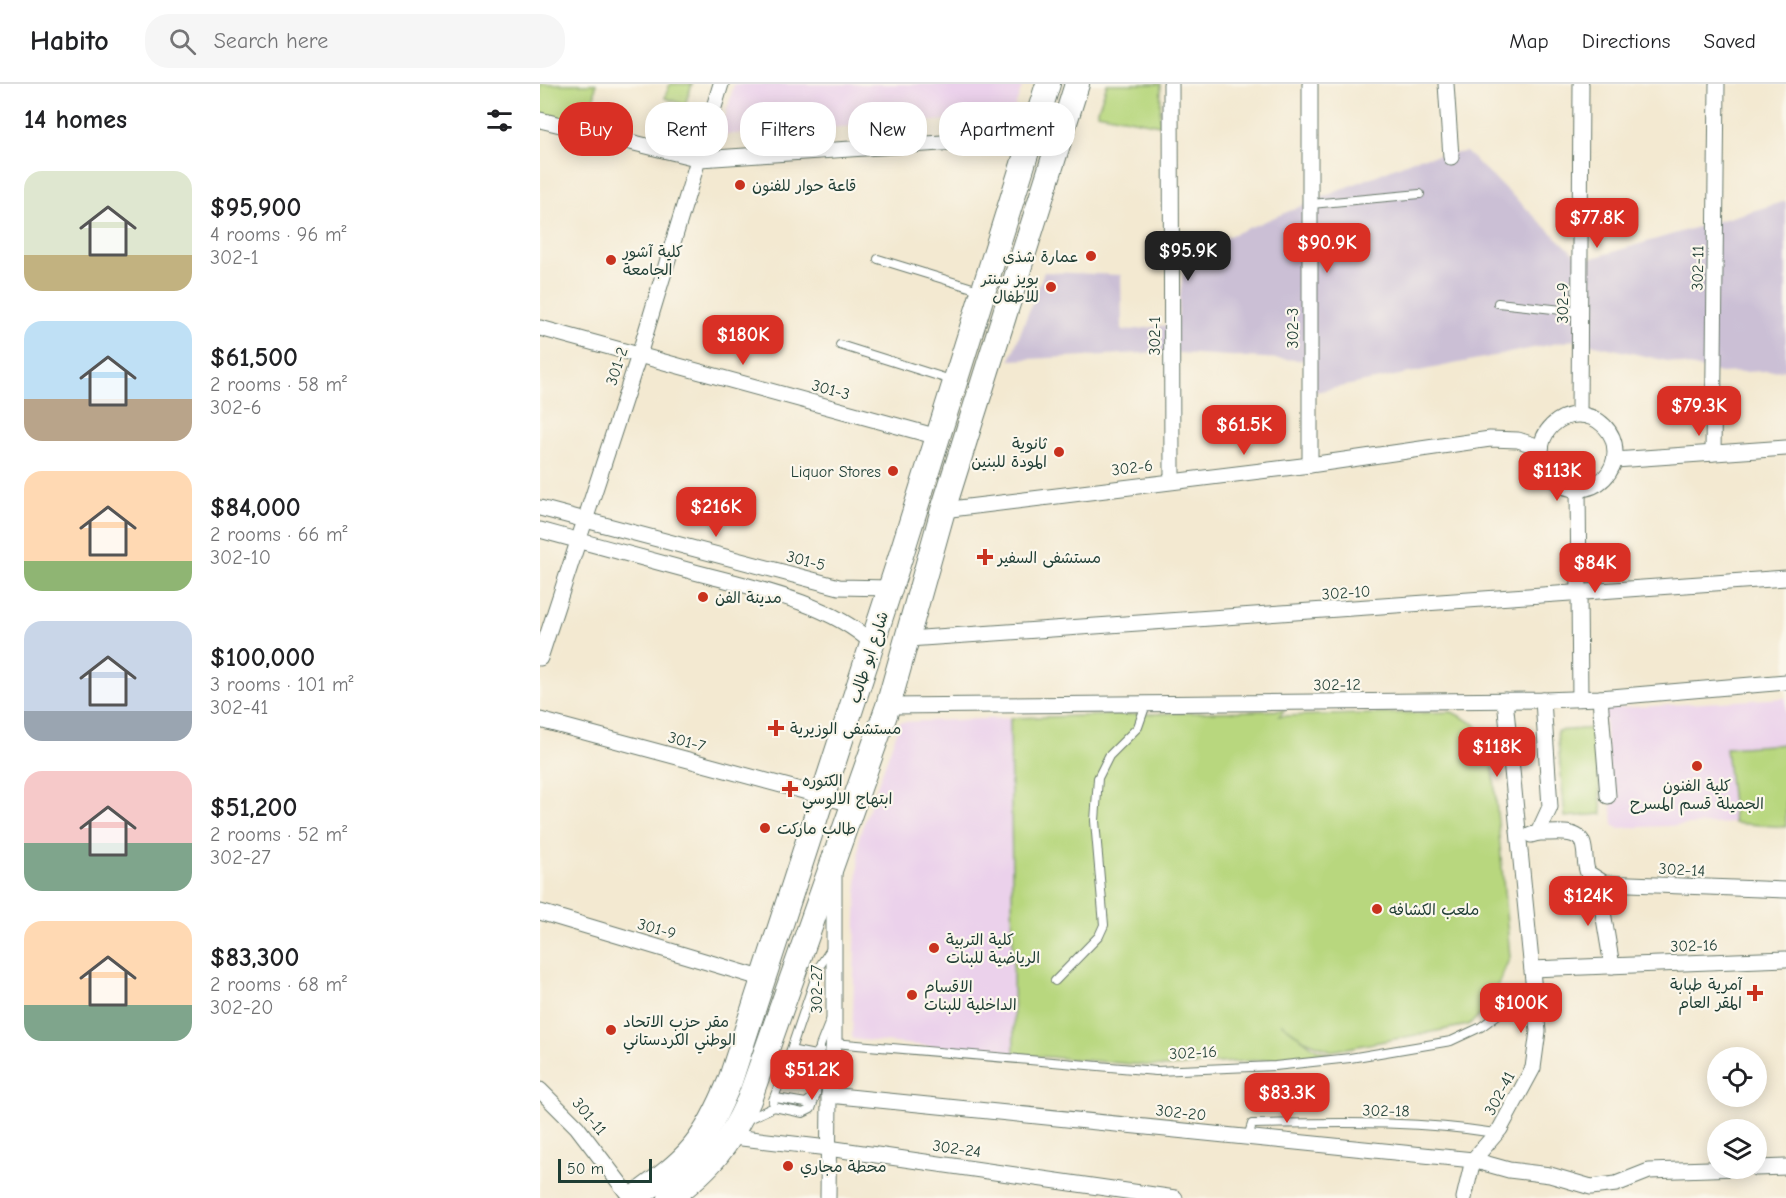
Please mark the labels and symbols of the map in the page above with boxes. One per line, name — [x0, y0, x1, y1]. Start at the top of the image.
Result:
place label: قاعة حوار للفنون — [752, 177, 856, 196]
marker: قاعة حوار للفنون — [733, 178, 747, 192]
pin: $77.8K — [1548, 198, 1646, 249]
pin: $90.9K — [1278, 223, 1376, 274]
pin: $95.9K — [1139, 231, 1237, 282]
place label: كلية آشور الجامعة — [621, 243, 683, 279]
street label: 302-11 — [1689, 245, 1707, 291]
place label: عمارة شذى — [1002, 248, 1079, 266]
marker: عمارة شذى — [1084, 249, 1098, 263]
marker: كلية آشور الجامعة — [604, 253, 618, 267]
place label: بويز سنتر للاطفال — [979, 270, 1039, 306]
marker: بويز سنتر للاطفال — [1044, 280, 1058, 294]
street label: 302-9 — [1554, 282, 1572, 324]
street label: 302-3 — [1284, 308, 1302, 348]
pin: $180K — [701, 315, 785, 366]
street label: 302-1 — [1146, 317, 1164, 355]
street label: 301-2 — [602, 345, 632, 388]
street label: 301-3 — [810, 376, 852, 404]
pin: $79.3K — [1650, 386, 1748, 437]
pin: $61.5K — [1195, 405, 1293, 456]
place label: ثانوية المودة للبنين — [971, 435, 1048, 472]
marker: ثانوية المودة للبنين — [1052, 445, 1066, 459]
pin: $113K — [1515, 451, 1599, 502]
street label: 302-6 — [1111, 457, 1154, 479]
place label: Liquor Stores — [791, 463, 881, 481]
marker: Liquor Stores — [886, 464, 900, 478]
pin: $216K — [674, 487, 758, 538]
pin: $84K — [1559, 543, 1631, 594]
street label: 301-5 — [785, 547, 827, 574]
marker: مستشفى السفير — [976, 548, 994, 566]
place label: مستشفى السفير — [996, 549, 1101, 568]
street label: 302-10 — [1321, 582, 1371, 604]
place label: مدينة الفن — [715, 589, 782, 607]
marker: مدينة الفن — [696, 590, 710, 604]
street label: شارع ابو طالب — [846, 609, 894, 706]
street label: 302-12 — [1313, 676, 1361, 694]
marker: مستشفى الوزيرية — [767, 719, 785, 737]
place label: مستشفى الوزيرية — [790, 720, 901, 739]
pin: $118K — [1455, 727, 1539, 778]
street label: 301-7 — [666, 728, 708, 756]
marker: كلية الفنون الجميلة قسم المسرح — [1690, 759, 1704, 773]
place label: الكتوره ابتهاج الالوسي — [802, 772, 893, 813]
place label: كلية الفنون الجميلة قسم المسرح — [1630, 777, 1764, 816]
marker: الكتوره ابتهاج الالوسي — [783, 782, 797, 796]
place label: طالب ماركت — [777, 820, 856, 838]
marker: طالب ماركت — [758, 821, 772, 835]
street label: 302-14 — [1658, 860, 1706, 880]
pin: $124K — [1546, 876, 1630, 927]
place label: ملعب الكشافه — [1389, 901, 1479, 919]
marker: ملعب الكشافه — [1370, 902, 1384, 916]
street label: 301-9 — [635, 915, 678, 943]
place label: كلية التربية الرياضية للبنات — [946, 931, 1040, 967]
street label: 302-16 — [1670, 936, 1718, 956]
marker: كلية التربية الرياضية للبنات — [927, 941, 941, 955]
street label: 302-27 — [808, 964, 826, 1013]
place label: آمرية طبابة المقر العام — [1670, 976, 1743, 1015]
place label: الاقسام الداخلية للبنات — [924, 978, 1017, 1014]
pin: $100K — [1479, 983, 1563, 1034]
marker: آمرية طبابة المقر العام — [1746, 984, 1764, 1002]
marker: الاقسام الداخلية للبنات — [905, 988, 919, 1002]
place label: مقر حزب الاتحاد الوطني الكردستاني — [623, 1013, 736, 1054]
marker: مقر حزب الاتحاد الوطني الكردستاني — [604, 1023, 618, 1037]
street label: 302-16 — [1169, 1043, 1217, 1063]
pin: $51.2K — [763, 1050, 861, 1101]
street label: 302-41 — [1481, 1069, 1519, 1118]
pin: $83.3K — [1238, 1073, 1336, 1124]
street label: 301-11 — [568, 1094, 610, 1139]
street label: 302-20 — [1155, 1101, 1207, 1125]
street label: 302-18 — [1362, 1102, 1410, 1120]
street label: 302-24 — [932, 1137, 982, 1161]
scale bar — [558, 1156, 652, 1184]
place label: محطة مجاري — [800, 1158, 887, 1178]
marker: محطة مجاري — [781, 1159, 795, 1173]

